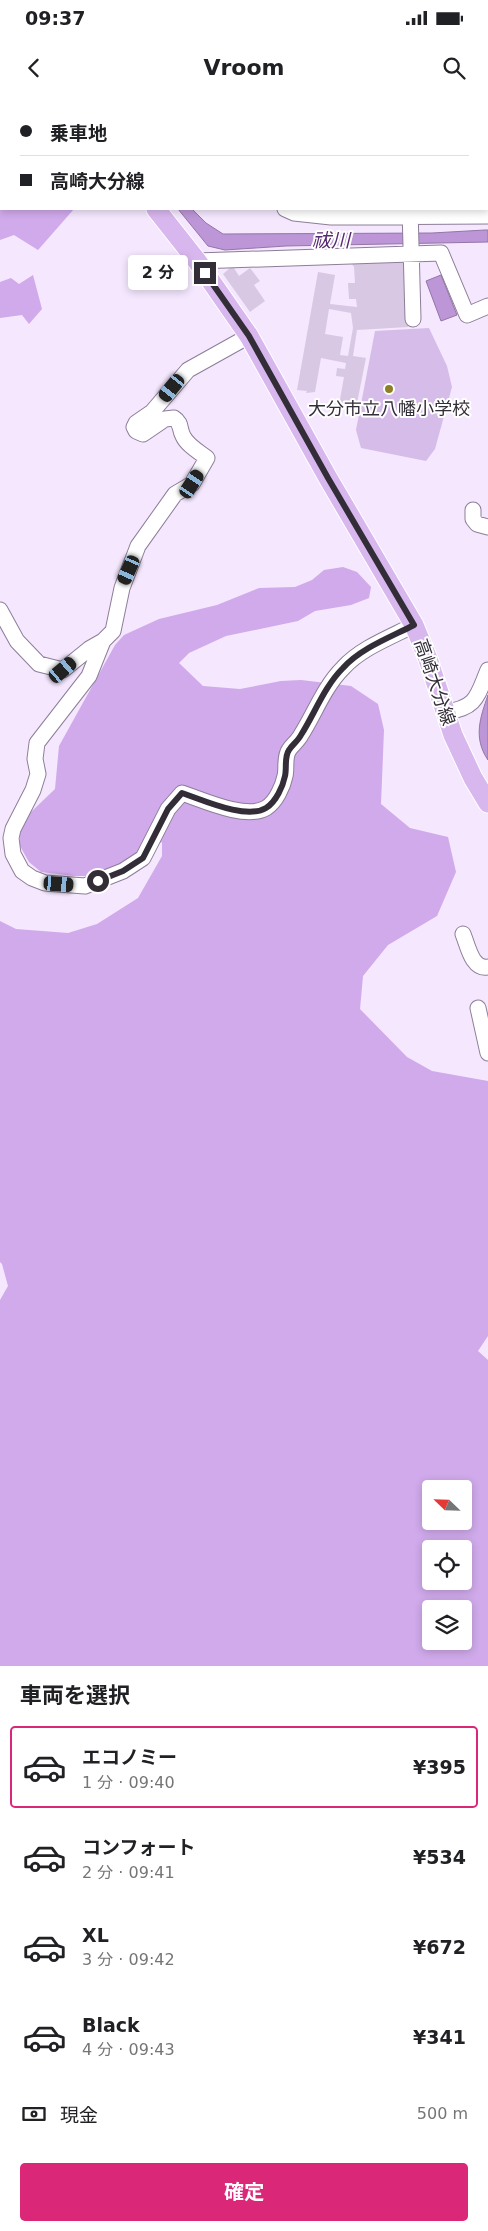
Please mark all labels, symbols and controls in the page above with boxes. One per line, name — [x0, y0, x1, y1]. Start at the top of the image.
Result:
text: 09:37 — [25, 7, 85, 29]
icon: back — [20, 54, 48, 82]
icon: search — [440, 54, 468, 82]
text: Vroom — [203, 55, 285, 80]
text: 乗車地 — [50, 122, 107, 144]
text: 高崎大分線 — [50, 170, 145, 192]
water label: 祓川 — [312, 229, 352, 251]
callout: 2 分 — [128, 256, 188, 290]
route end — [194, 262, 216, 284]
text: 2 分 — [142, 263, 174, 282]
car — [156, 372, 187, 404]
marker: 大分市立八幡小学校 — [383, 383, 395, 395]
place label: 大分市立八幡小学校 — [308, 398, 470, 419]
car — [177, 467, 206, 501]
car — [116, 553, 141, 587]
street label: 高崎大分線 — [410, 636, 460, 728]
car — [46, 655, 79, 685]
route start — [87, 870, 109, 892]
car — [43, 875, 74, 893]
north arrow — [422, 1480, 472, 1530]
map controls — [422, 1480, 472, 1650]
button: locate — [422, 1540, 472, 1590]
button: layers — [422, 1600, 472, 1650]
text: 車両を選択 — [20, 1683, 130, 1708]
icon: car — [22, 1745, 67, 1790]
text: エコノミー — [82, 1746, 177, 1768]
text: ¥395 — [413, 1756, 466, 1778]
text: 1 分 · 09:40 — [82, 1773, 175, 1792]
icon: car — [22, 1835, 67, 1880]
text: コンフォート — [82, 1836, 195, 1858]
text: ¥534 — [413, 1846, 466, 1868]
text: 2 分 · 09:41 — [82, 1863, 175, 1882]
text: XL — [82, 1924, 109, 1946]
icon: car — [22, 1925, 67, 1970]
text: ¥672 — [413, 1936, 466, 1958]
text: 3 分 · 09:42 — [82, 1950, 175, 1969]
text: Black — [82, 2014, 140, 2036]
icon: car — [22, 2015, 67, 2060]
text: ¥341 — [413, 2026, 466, 2048]
text: 4 分 · 09:43 — [82, 2040, 175, 2059]
icon: cash — [20, 2100, 48, 2128]
text: 現金 — [60, 2104, 98, 2126]
text: 500 m — [417, 2104, 468, 2123]
button: 確定 — [20, 2163, 468, 2221]

